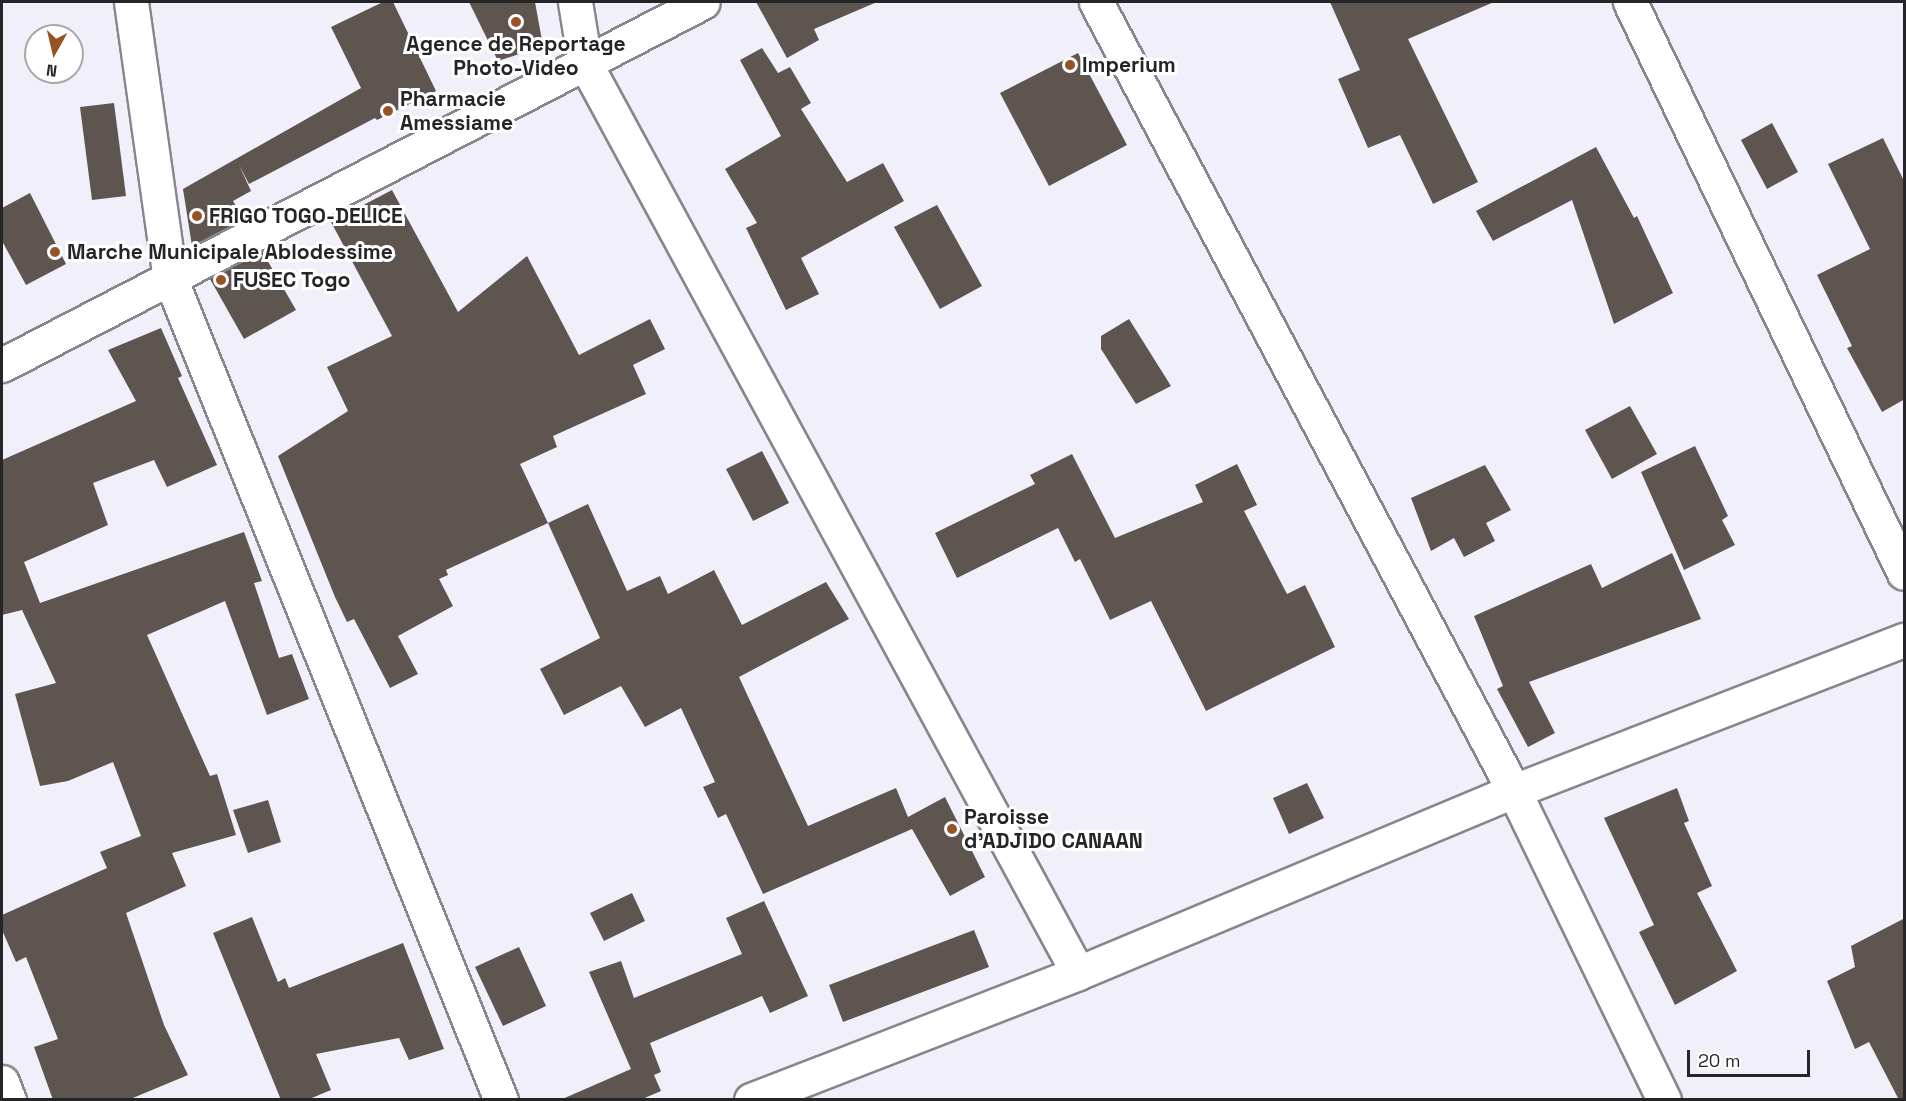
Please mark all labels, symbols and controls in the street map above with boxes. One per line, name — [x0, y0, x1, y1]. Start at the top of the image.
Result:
marker: Agence de Reportage Photo-Video — [509, 15, 523, 29]
north arrow — [24, 24, 84, 84]
place label: Agence de Reportage Photo-Video — [406, 31, 626, 81]
place label: Imperium — [1082, 52, 1176, 78]
marker: Imperium — [1063, 58, 1077, 72]
text: N — [45, 59, 58, 81]
place label: Pharmacie Amessiame — [400, 86, 513, 136]
marker: Pharmacie Amessiame — [381, 104, 395, 118]
place label: FRIGO TOGO-DELICE — [209, 203, 403, 229]
marker: FRIGO TOGO-DELICE — [190, 209, 204, 223]
place label: Marche Municipale Ablodessime — [67, 239, 393, 265]
marker: Marche Municipale Ablodessime — [48, 245, 62, 259]
place label: FUSEC Togo — [233, 267, 351, 293]
marker: FUSEC Togo — [214, 273, 228, 287]
place label: Paroisse d'ADJIDO CANAAN — [964, 804, 1143, 854]
marker: Paroisse d'ADJIDO CANAAN — [945, 822, 959, 836]
scale bar — [1690, 1038, 1813, 1076]
text: 20 m — [1698, 1049, 1741, 1072]

